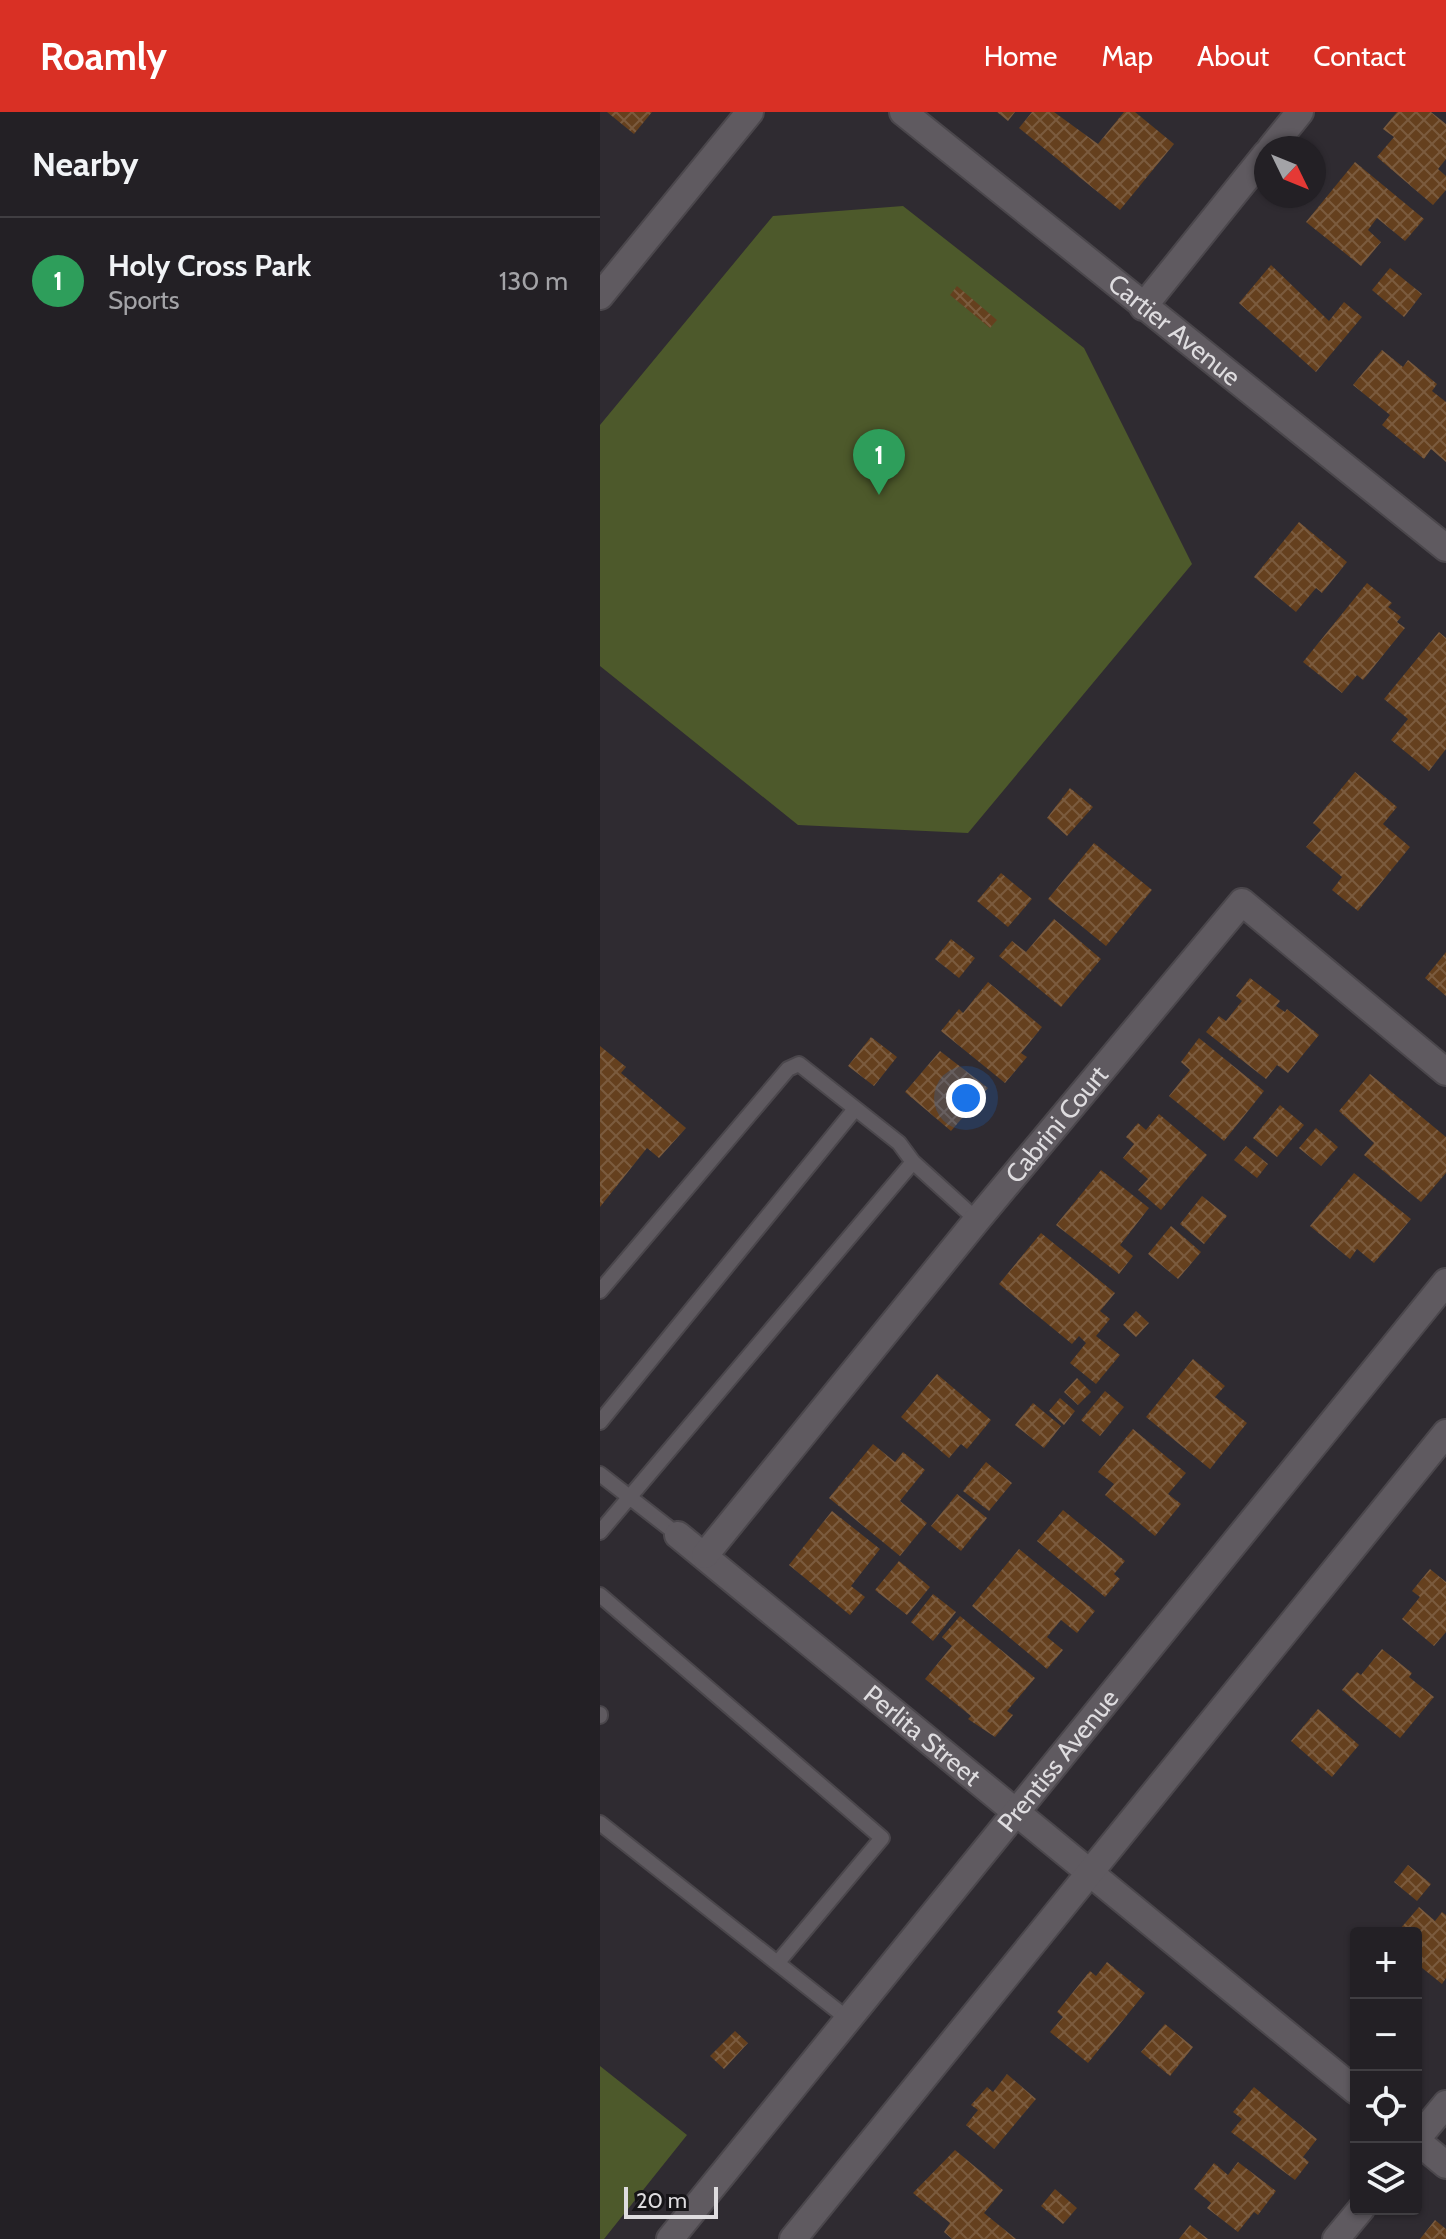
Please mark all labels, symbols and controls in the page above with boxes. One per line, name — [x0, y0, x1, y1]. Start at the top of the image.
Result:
text: Roamly — [40, 33, 167, 80]
text: Home — [984, 39, 1057, 73]
text: Map — [1101, 39, 1153, 73]
text: About — [1197, 39, 1269, 73]
text: Contact — [1313, 39, 1406, 73]
north arrow — [1254, 136, 1326, 208]
text: Nearby — [32, 143, 139, 185]
text: Holy Cross Park — [108, 247, 311, 284]
text: 1 — [53, 265, 63, 297]
text: 130 m — [499, 265, 568, 297]
street label: Cartier Avenue — [1102, 267, 1247, 393]
text: Sports — [108, 284, 180, 316]
pin: 1 — [853, 429, 905, 495]
street label: Cabrini Court — [999, 1059, 1115, 1190]
your location — [946, 1078, 986, 1118]
street label: Perlita Street — [857, 1678, 987, 1793]
street label: Prentiss Avenue — [991, 1683, 1125, 1838]
map controls — [1350, 1927, 1422, 2215]
button: + — [1350, 1927, 1422, 1999]
button: − — [1350, 1999, 1422, 2071]
button: locate — [1350, 2071, 1422, 2143]
button: layers — [1350, 2143, 1422, 2215]
scale bar — [624, 2183, 718, 2219]
text: 20 m — [636, 2187, 687, 2214]

